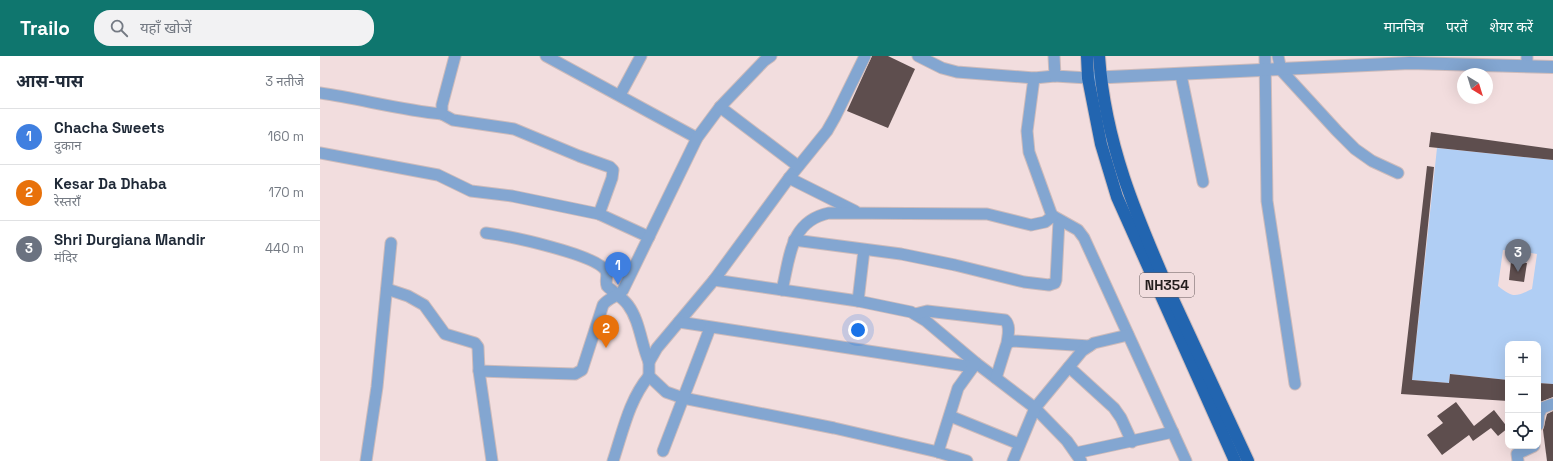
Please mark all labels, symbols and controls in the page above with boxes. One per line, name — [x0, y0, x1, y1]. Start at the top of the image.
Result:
search box — [94, 10, 374, 46]
text: Trailo — [20, 16, 70, 41]
icon: search — [108, 17, 130, 39]
text: यहाँ खोजें — [140, 18, 192, 37]
text: मानचित्र — [1384, 18, 1424, 36]
text: परतें — [1446, 18, 1468, 36]
text: शेयर करें — [1490, 18, 1533, 36]
north arrow — [1457, 68, 1493, 104]
text: आस-पास — [16, 70, 83, 92]
text: 3 नतीजे — [265, 73, 304, 90]
text: Chacha Sweets — [54, 118, 165, 137]
text: 1 — [26, 128, 32, 145]
text: 160 m — [268, 128, 304, 145]
text: दुकान — [54, 137, 81, 154]
text: Kesar Da Dhaba — [54, 174, 167, 193]
text: 2 — [25, 184, 33, 201]
text: 170 m — [268, 184, 304, 201]
text: रेस्तराँ — [54, 193, 80, 210]
text: Shri Durgiana Mandir — [54, 230, 206, 249]
pin: 3 — [1505, 239, 1531, 272]
text: 3 — [25, 240, 33, 257]
text: 440 m — [265, 240, 304, 257]
text: मंदिर — [54, 249, 77, 266]
pin: 1 — [605, 252, 631, 285]
road number: NH354 — [1140, 273, 1194, 297]
pin: 2 — [593, 315, 619, 348]
your location — [848, 320, 868, 340]
map controls — [1505, 341, 1541, 449]
button: + — [1505, 341, 1541, 377]
button: − — [1505, 377, 1541, 413]
button: locate — [1505, 413, 1541, 449]

